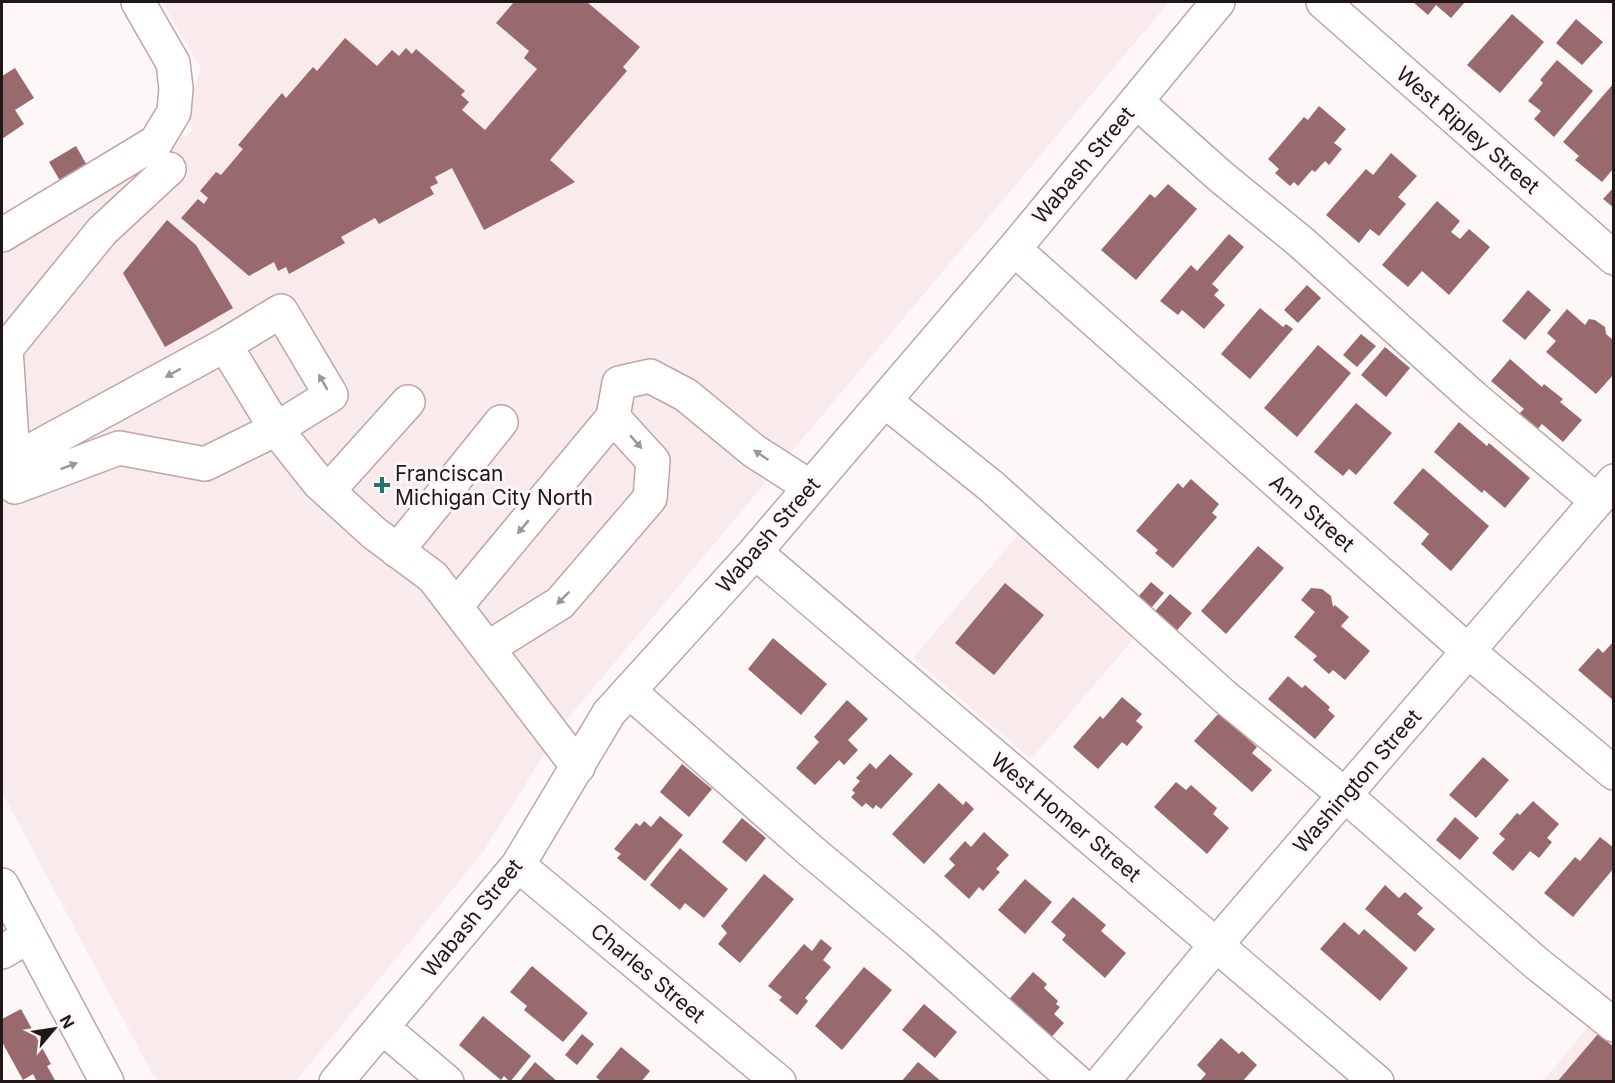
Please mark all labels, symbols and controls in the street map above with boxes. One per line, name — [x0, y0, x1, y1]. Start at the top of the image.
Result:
street label: West Ripley Street — [1391, 61, 1545, 199]
street label: Wabash Street — [1027, 101, 1139, 229]
one-way arrow — [165, 368, 182, 378]
one-way arrow — [318, 373, 328, 390]
one-way arrow — [629, 434, 642, 449]
one-way arrow — [754, 449, 770, 461]
one-way arrow — [61, 461, 79, 471]
place label: Franciscan Michigan City North — [395, 461, 593, 510]
street label: Ann Street — [1264, 469, 1360, 557]
street label: Wabash Street — [711, 472, 825, 598]
marker: Franciscan Michigan City North — [373, 476, 391, 494]
one-way arrow — [517, 519, 530, 534]
one-way arrow — [556, 591, 570, 605]
street label: Washington Street — [1288, 704, 1426, 858]
street label: West Homer Street — [986, 747, 1146, 887]
street label: Wabash Street — [417, 854, 527, 982]
street label: Charles Street — [586, 918, 710, 1028]
north arrow — [24, 999, 84, 1059]
text: N — [55, 1012, 79, 1032]

